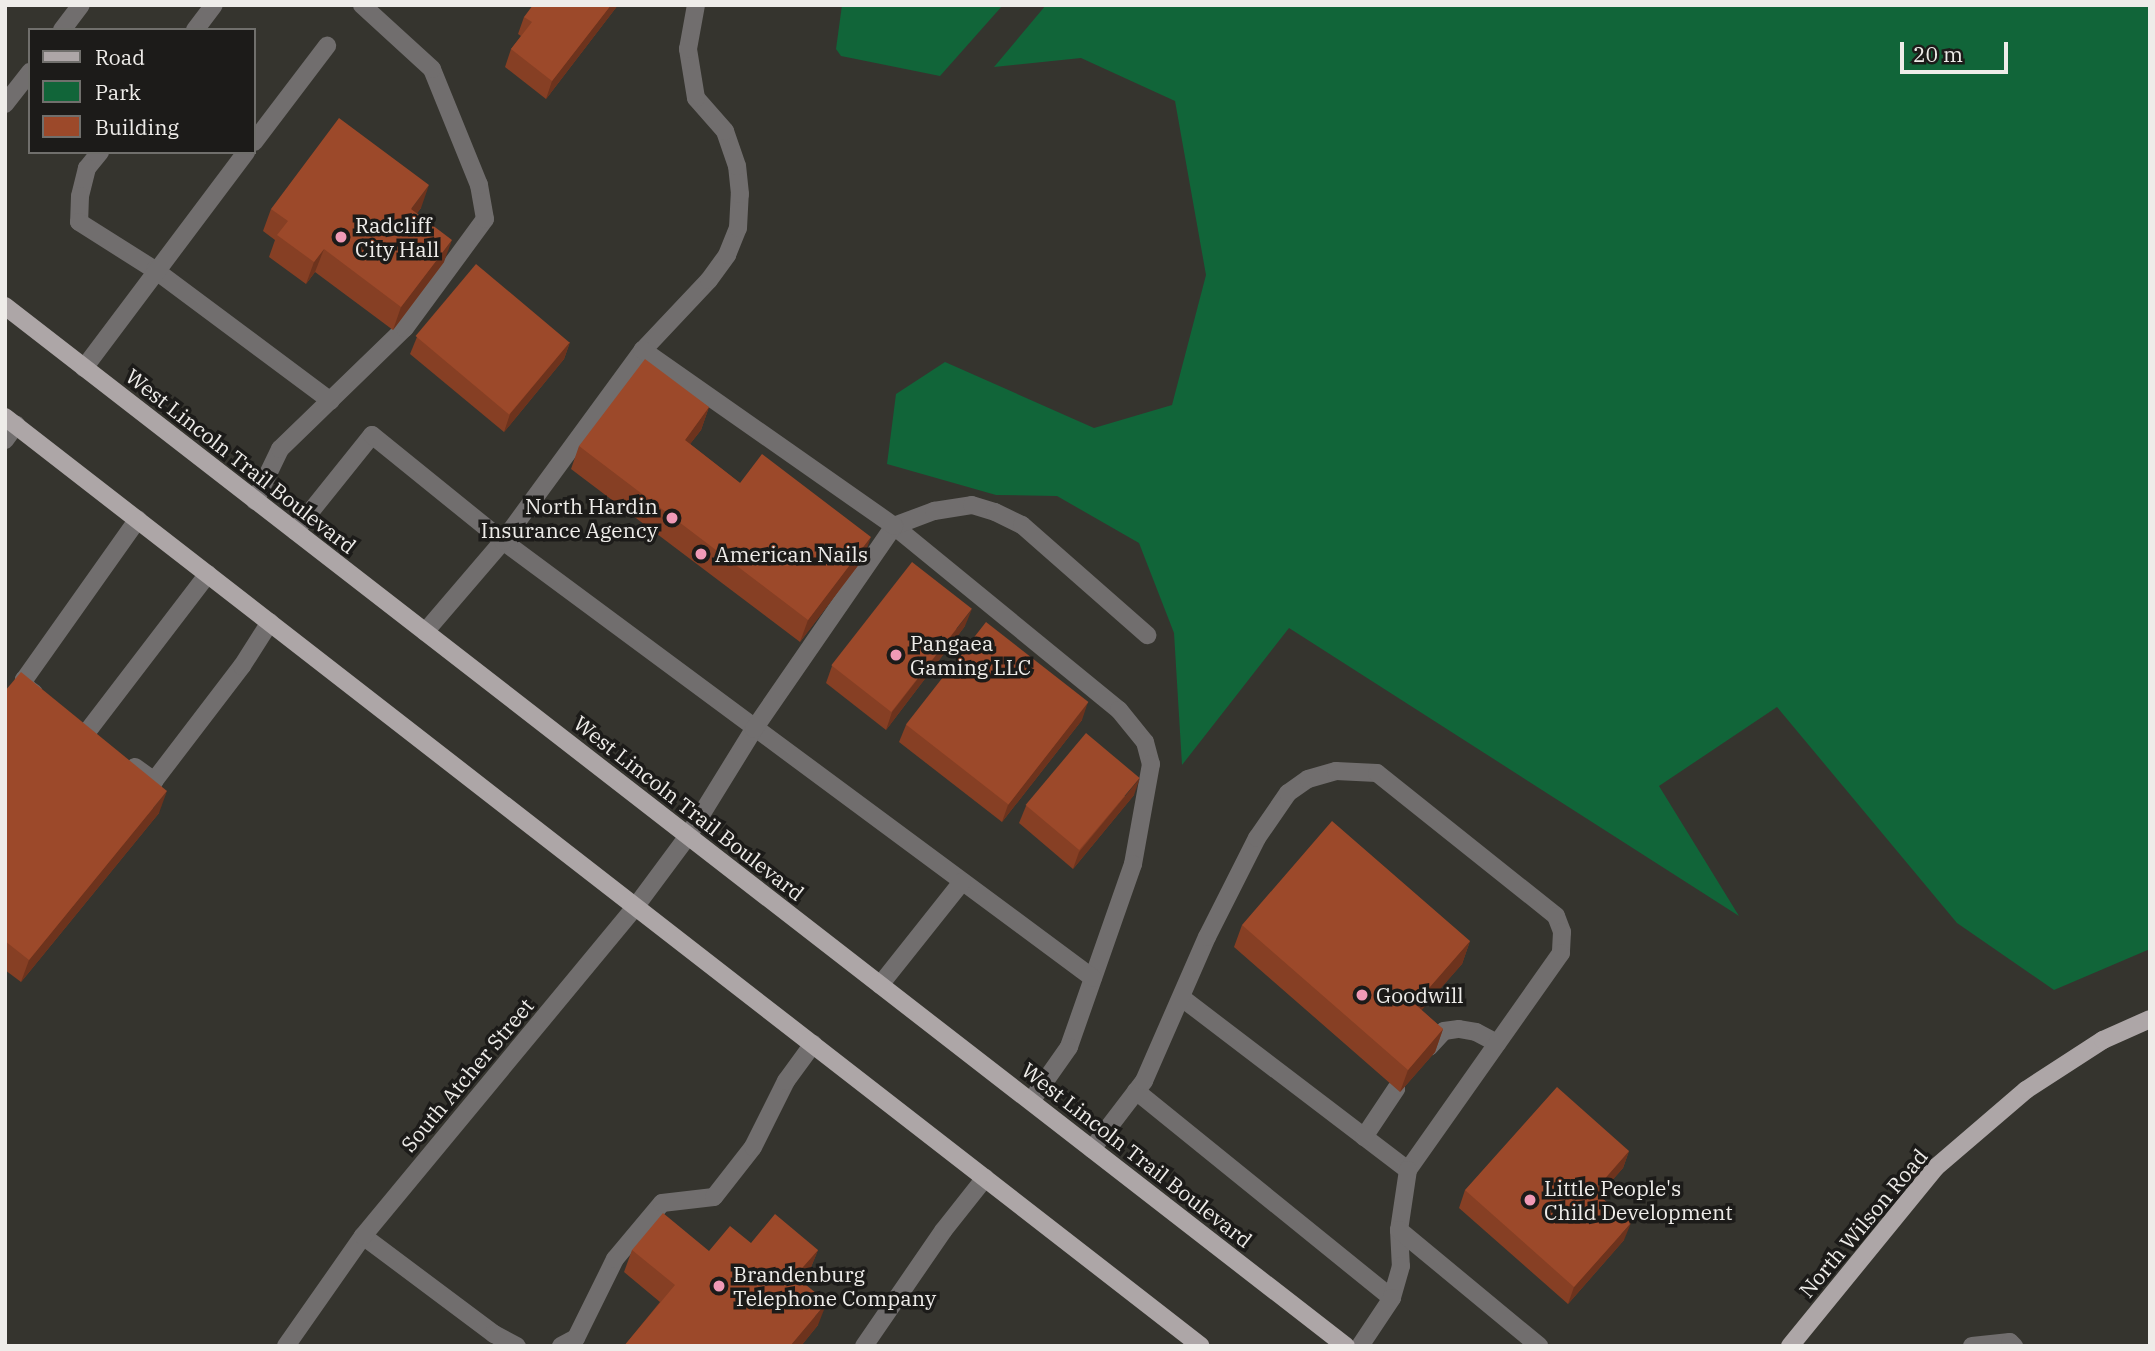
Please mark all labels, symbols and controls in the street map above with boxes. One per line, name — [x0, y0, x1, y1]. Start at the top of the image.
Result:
legend — [28, 28, 256, 154]
scale bar — [1903, 28, 2011, 72]
text: 20 m — [1913, 40, 1963, 68]
text: Road — [95, 43, 145, 71]
text: Park — [95, 78, 141, 106]
text: Building — [95, 113, 179, 141]
place label: Radcliff City Hall — [355, 212, 439, 262]
marker: Radcliff City Hall — [333, 229, 349, 245]
street label: West Lincoln Trail Boulevard — [121, 363, 361, 559]
place label: North Hardin Insurance Agency — [481, 493, 658, 543]
marker: North Hardin Insurance Agency — [664, 510, 680, 526]
place label: American Nails — [715, 541, 868, 567]
marker: American Nails — [693, 546, 709, 562]
place label: Pangaea Gaming LLC — [910, 630, 1031, 680]
marker: Pangaea Gaming LLC — [888, 647, 904, 663]
street label: West Lincoln Trail Boulevard — [569, 710, 809, 906]
place label: Goodwill — [1376, 982, 1464, 1008]
marker: Goodwill — [1354, 987, 1370, 1003]
street label: South Atcher Street — [395, 993, 539, 1157]
street label: West Lincoln Trail Boulevard — [1017, 1057, 1257, 1253]
street label: North Wilson Road — [1793, 1144, 1933, 1302]
place label: Little People's Child Development — [1544, 1175, 1733, 1225]
marker: Little People's Child Development — [1522, 1192, 1538, 1208]
place label: Brandenburg Telephone Company — [733, 1261, 936, 1311]
marker: Brandenburg Telephone Company — [711, 1278, 727, 1294]

